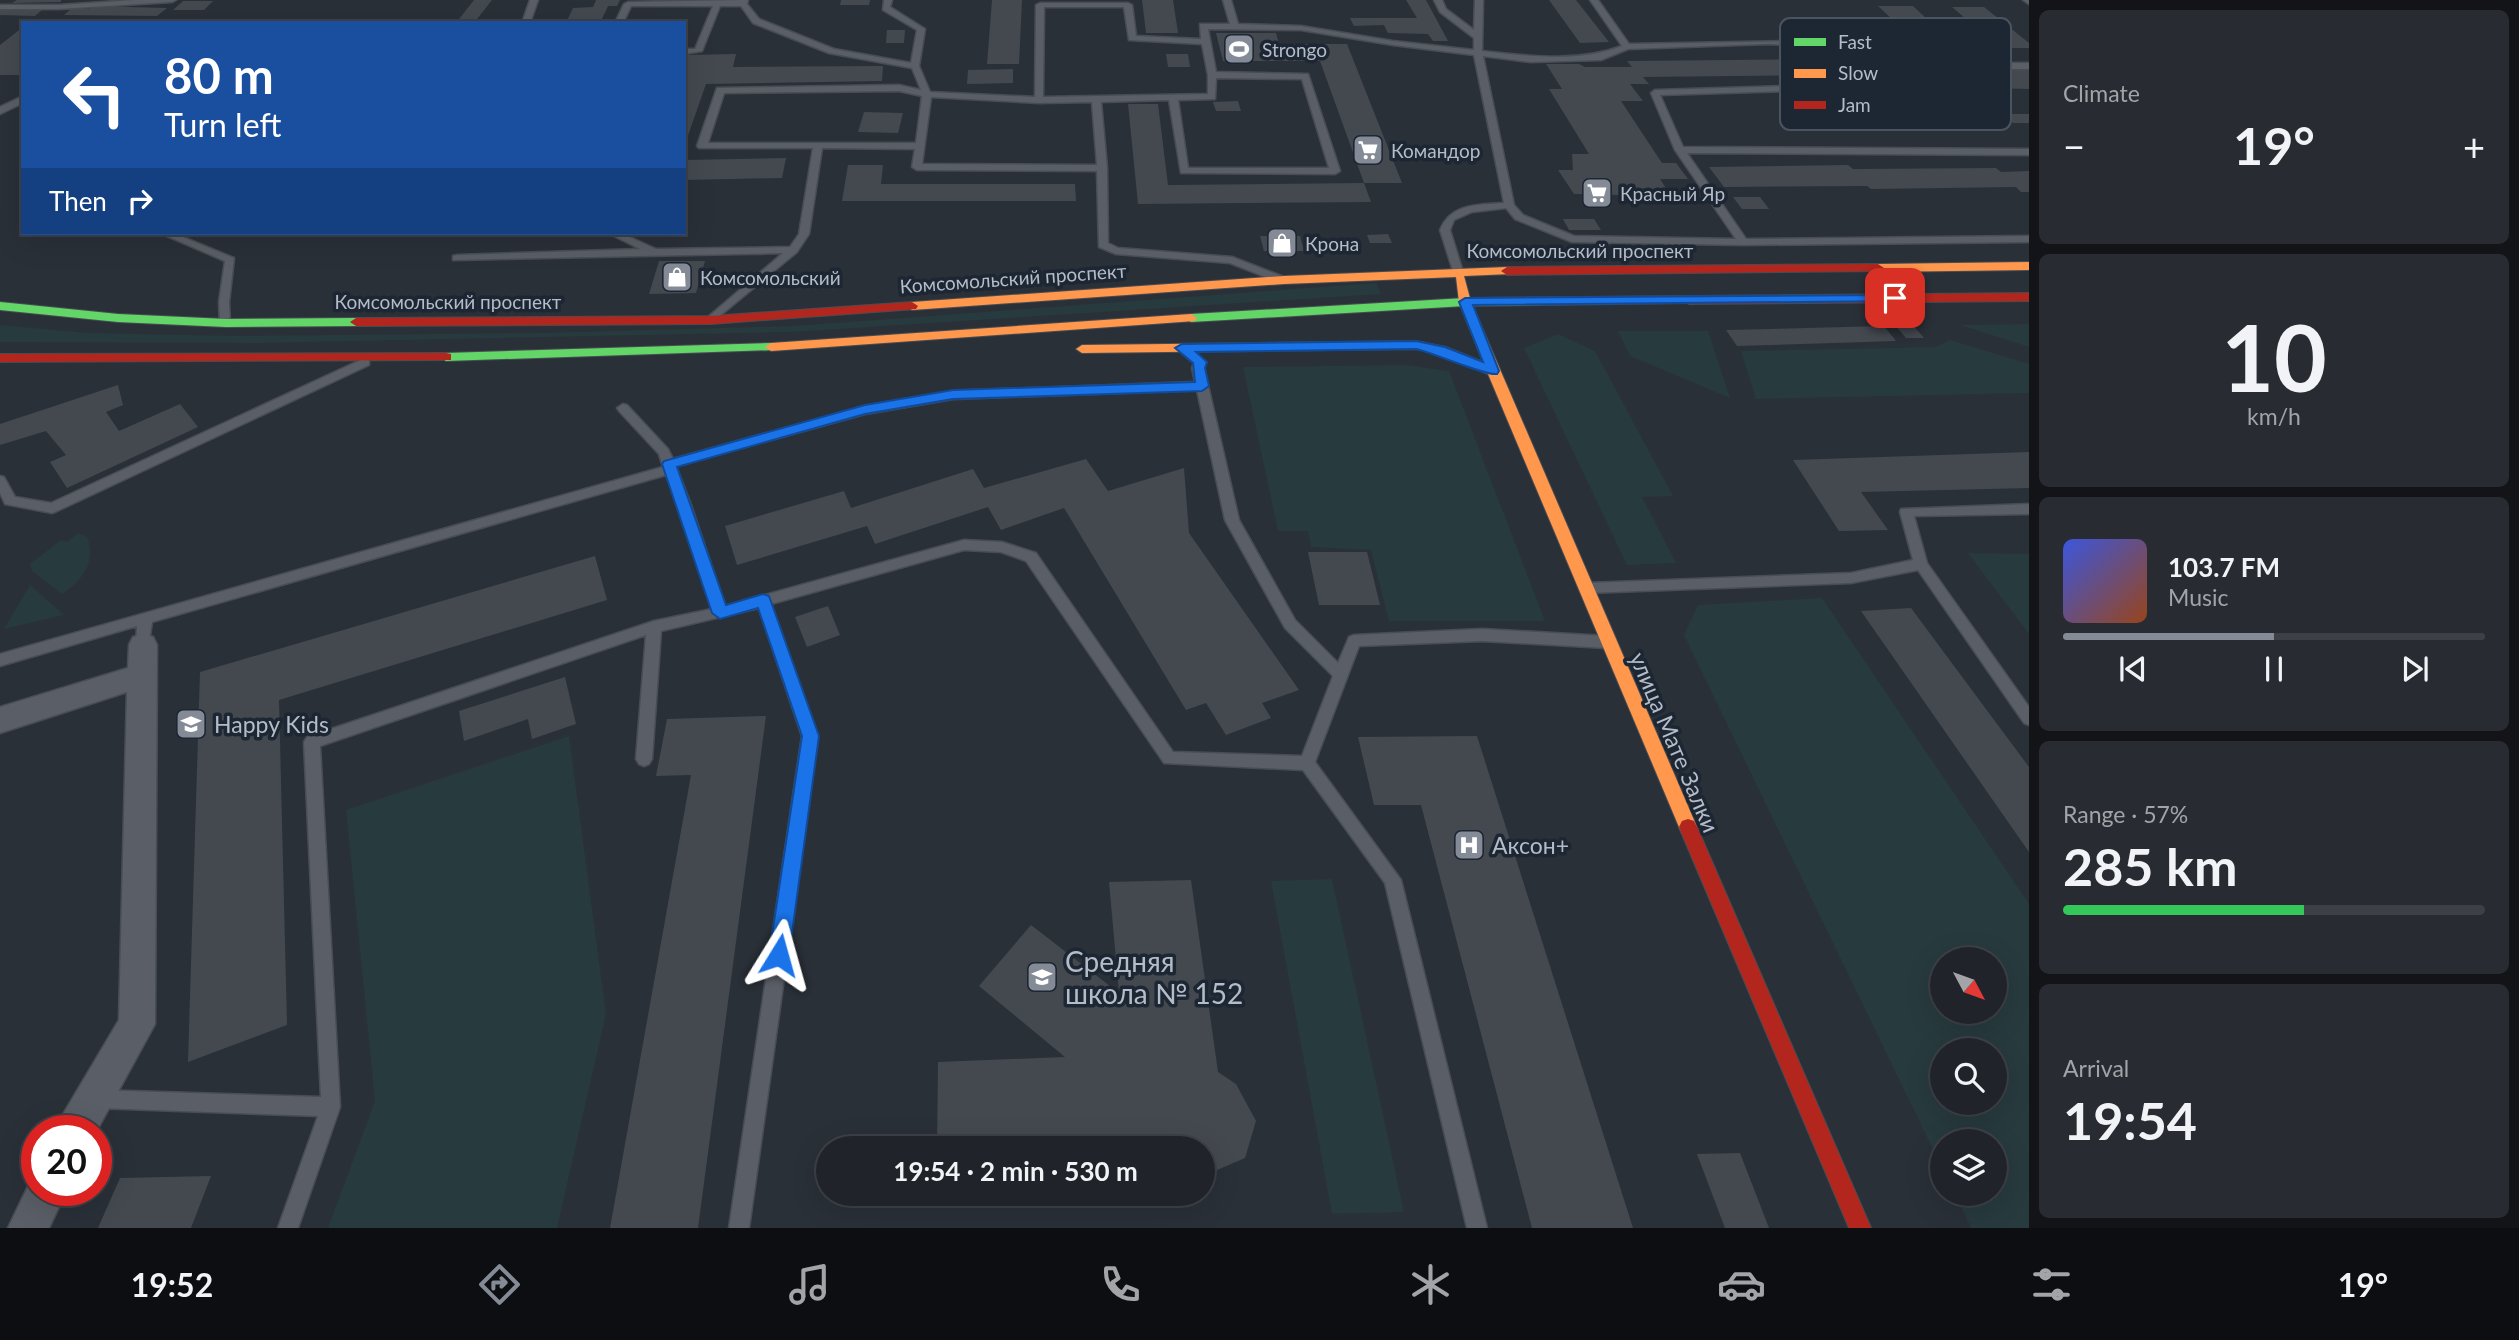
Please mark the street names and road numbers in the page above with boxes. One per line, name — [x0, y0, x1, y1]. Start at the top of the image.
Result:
street label: Комсомольский проспект — [1467, 239, 1694, 262]
street label: Комсомольский проспект — [899, 259, 1127, 297]
street label: Комсомольский проспект — [335, 290, 562, 313]
street label: улица Мате Залки — [1624, 648, 1726, 836]

